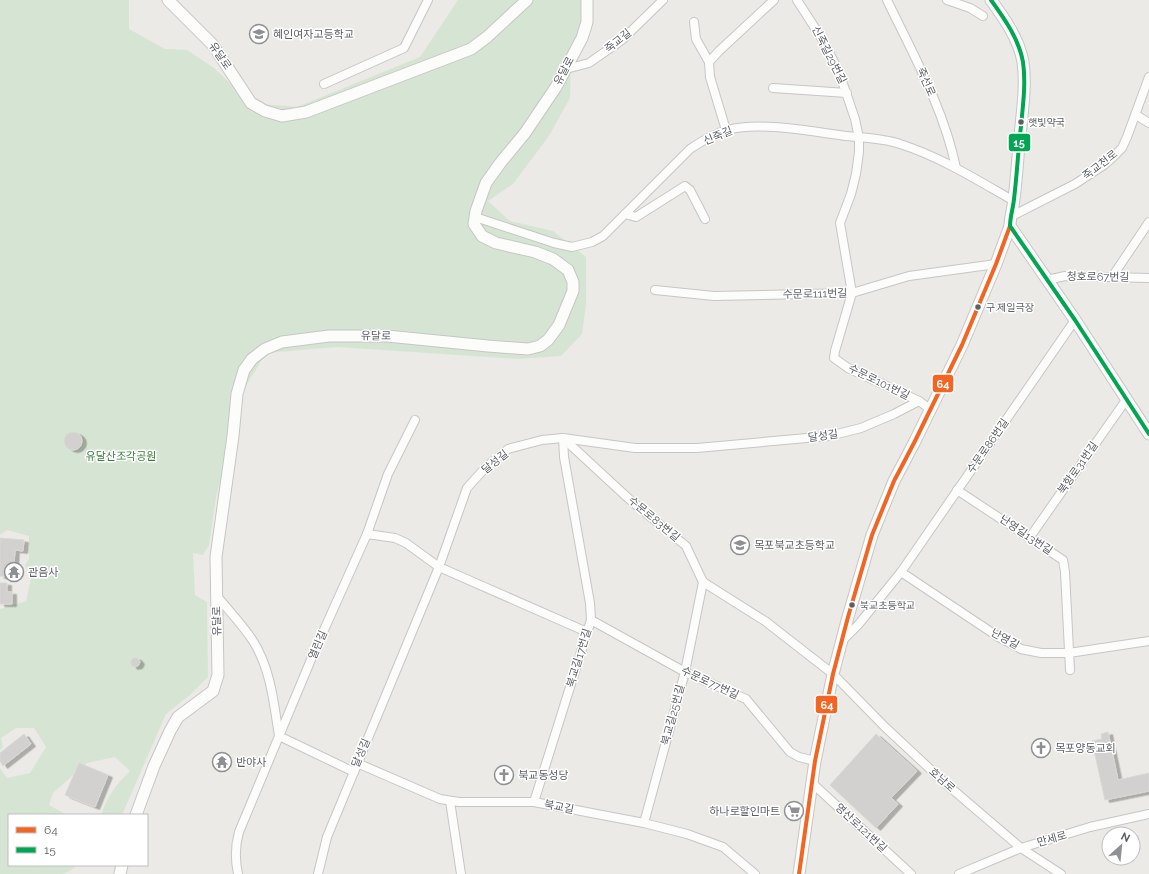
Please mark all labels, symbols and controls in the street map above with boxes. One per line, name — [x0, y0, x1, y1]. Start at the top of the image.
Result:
school or university icon: 혜인여자고등학교 — [248, 23, 270, 45]
street label: 신죽길29번길 — [809, 24, 849, 86]
street label: 죽교길 — [602, 26, 634, 56]
place label: 혜인여자고등학교 — [273, 28, 354, 41]
street label: 유달로 — [206, 40, 234, 72]
street label: 유달로 — [551, 55, 577, 87]
street label: 죽선로 — [914, 65, 938, 99]
marker: 햇빛약국 — [1016, 117, 1026, 127]
place label: 햇빛약국 — [1028, 117, 1065, 128]
street label: 신죽길 — [701, 124, 735, 148]
line badge: 15 — [1008, 133, 1031, 152]
text: 15 — [1013, 137, 1025, 150]
street label: 죽교천로 — [1080, 147, 1120, 183]
street label: 청호로67번길 — [1066, 270, 1130, 284]
street label: 수문로111번길 — [783, 287, 847, 301]
marker: 구.제일극장 — [973, 302, 983, 312]
place label: 구.제일극장 — [986, 302, 1034, 313]
street label: 유달로 — [361, 329, 391, 343]
street label: 수문로101번길 — [846, 362, 912, 402]
line badge: 64 — [932, 374, 954, 393]
text: 64 — [937, 378, 949, 391]
street label: 수문로86번길 — [964, 416, 1012, 476]
street label: 달성길 — [807, 427, 839, 445]
street label: 북항로31번길 — [1055, 439, 1101, 497]
street label: 달성길 — [479, 447, 511, 477]
park label: 유달산조각공원 — [86, 450, 156, 463]
street label: 수문로83번길 — [626, 494, 682, 544]
street label: 난영길13번길 — [997, 513, 1055, 557]
school or university icon: 목포북교초등학교 — [729, 534, 751, 556]
place label: 목포북교초등학교 — [754, 539, 835, 552]
temple icon: 관음사 — [3, 561, 25, 583]
place label: 관음사 — [28, 566, 58, 579]
marker: 북교초등학교 — [847, 600, 857, 610]
place label: 북교초등학교 — [860, 600, 915, 611]
street label: 유달로 — [210, 606, 224, 636]
street label: 난영길 — [989, 626, 1021, 652]
street label: 북교길17번길 — [564, 627, 594, 689]
street label: 열린길 — [306, 628, 330, 662]
street label: 수문로77번길 — [679, 664, 741, 702]
street label: 북교길25번길 — [659, 683, 687, 747]
line badge: 64 — [815, 695, 838, 714]
text: 64 — [821, 699, 833, 712]
street label: 달성길 — [349, 736, 373, 770]
church icon: 목포양동교회 — [1030, 737, 1052, 759]
place label: 목포양동교회 — [1055, 742, 1116, 755]
temple icon: 반야사 — [211, 751, 233, 773]
place label: 반야사 — [236, 756, 266, 769]
church icon: 북교동성당 — [493, 764, 515, 786]
street label: 호남로 — [926, 765, 958, 795]
place label: 북교동성당 — [518, 769, 569, 782]
street label: 북교길 — [543, 798, 575, 816]
supermarket icon: 하나로할인마트 — [783, 800, 805, 822]
street label: 영산로121번길 — [833, 801, 889, 855]
place label: 하나로할인마트 — [709, 805, 780, 818]
legend — [8, 814, 148, 866]
text: 64 — [44, 823, 58, 837]
north arrow — [1101, 826, 1141, 866]
street label: 만세로 — [1036, 829, 1068, 849]
text: N — [1119, 830, 1132, 845]
text: 15 — [44, 843, 56, 857]

